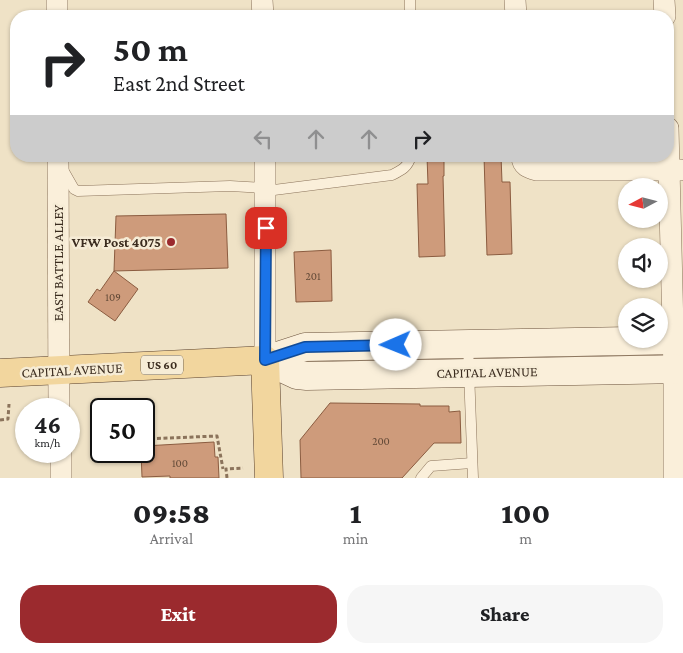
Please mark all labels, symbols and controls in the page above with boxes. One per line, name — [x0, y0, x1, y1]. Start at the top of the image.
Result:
icon: right — [30, 30, 95, 95]
text: 50 m — [113, 30, 188, 69]
text: East 2nd Street — [113, 71, 245, 96]
icon: left — [249, 125, 277, 153]
icon: ahead — [302, 125, 330, 153]
icon: ahead — [355, 125, 383, 153]
icon: right — [408, 125, 436, 153]
north arrow — [618, 178, 668, 228]
map controls — [618, 178, 668, 348]
street label: EAST BATTLE ALLEY — [50, 204, 66, 321]
pin — [245, 207, 287, 249]
icon: arrive — [252, 214, 280, 242]
place label: VFW Post 4075 — [71, 234, 161, 250]
marker: VFW Post 4075 — [165, 236, 177, 248]
button: sound — [618, 238, 668, 288]
house number: 201 — [305, 270, 321, 282]
house number: 109 — [105, 291, 121, 303]
button: layers — [618, 298, 668, 348]
position arrow — [369, 318, 421, 370]
road number: US 60 — [141, 356, 183, 374]
street label: CAPITAL AVENUE — [21, 359, 123, 381]
street label: CAPITAL AVENUE — [436, 363, 538, 381]
speed limit sign: 50 — [90, 398, 155, 463]
text: 46 — [34, 411, 61, 438]
house number: 200 — [372, 435, 390, 447]
text: km/h — [35, 436, 60, 450]
house number: 100 — [172, 457, 188, 469]
text: 09:58 — [133, 496, 210, 529]
text: 1 — [350, 496, 361, 529]
text: 100 — [501, 496, 550, 529]
text: Arrival — [150, 530, 193, 547]
text: min — [343, 530, 368, 547]
text: m — [519, 530, 532, 547]
button: Exit — [20, 585, 337, 643]
button: Share — [347, 585, 663, 643]

